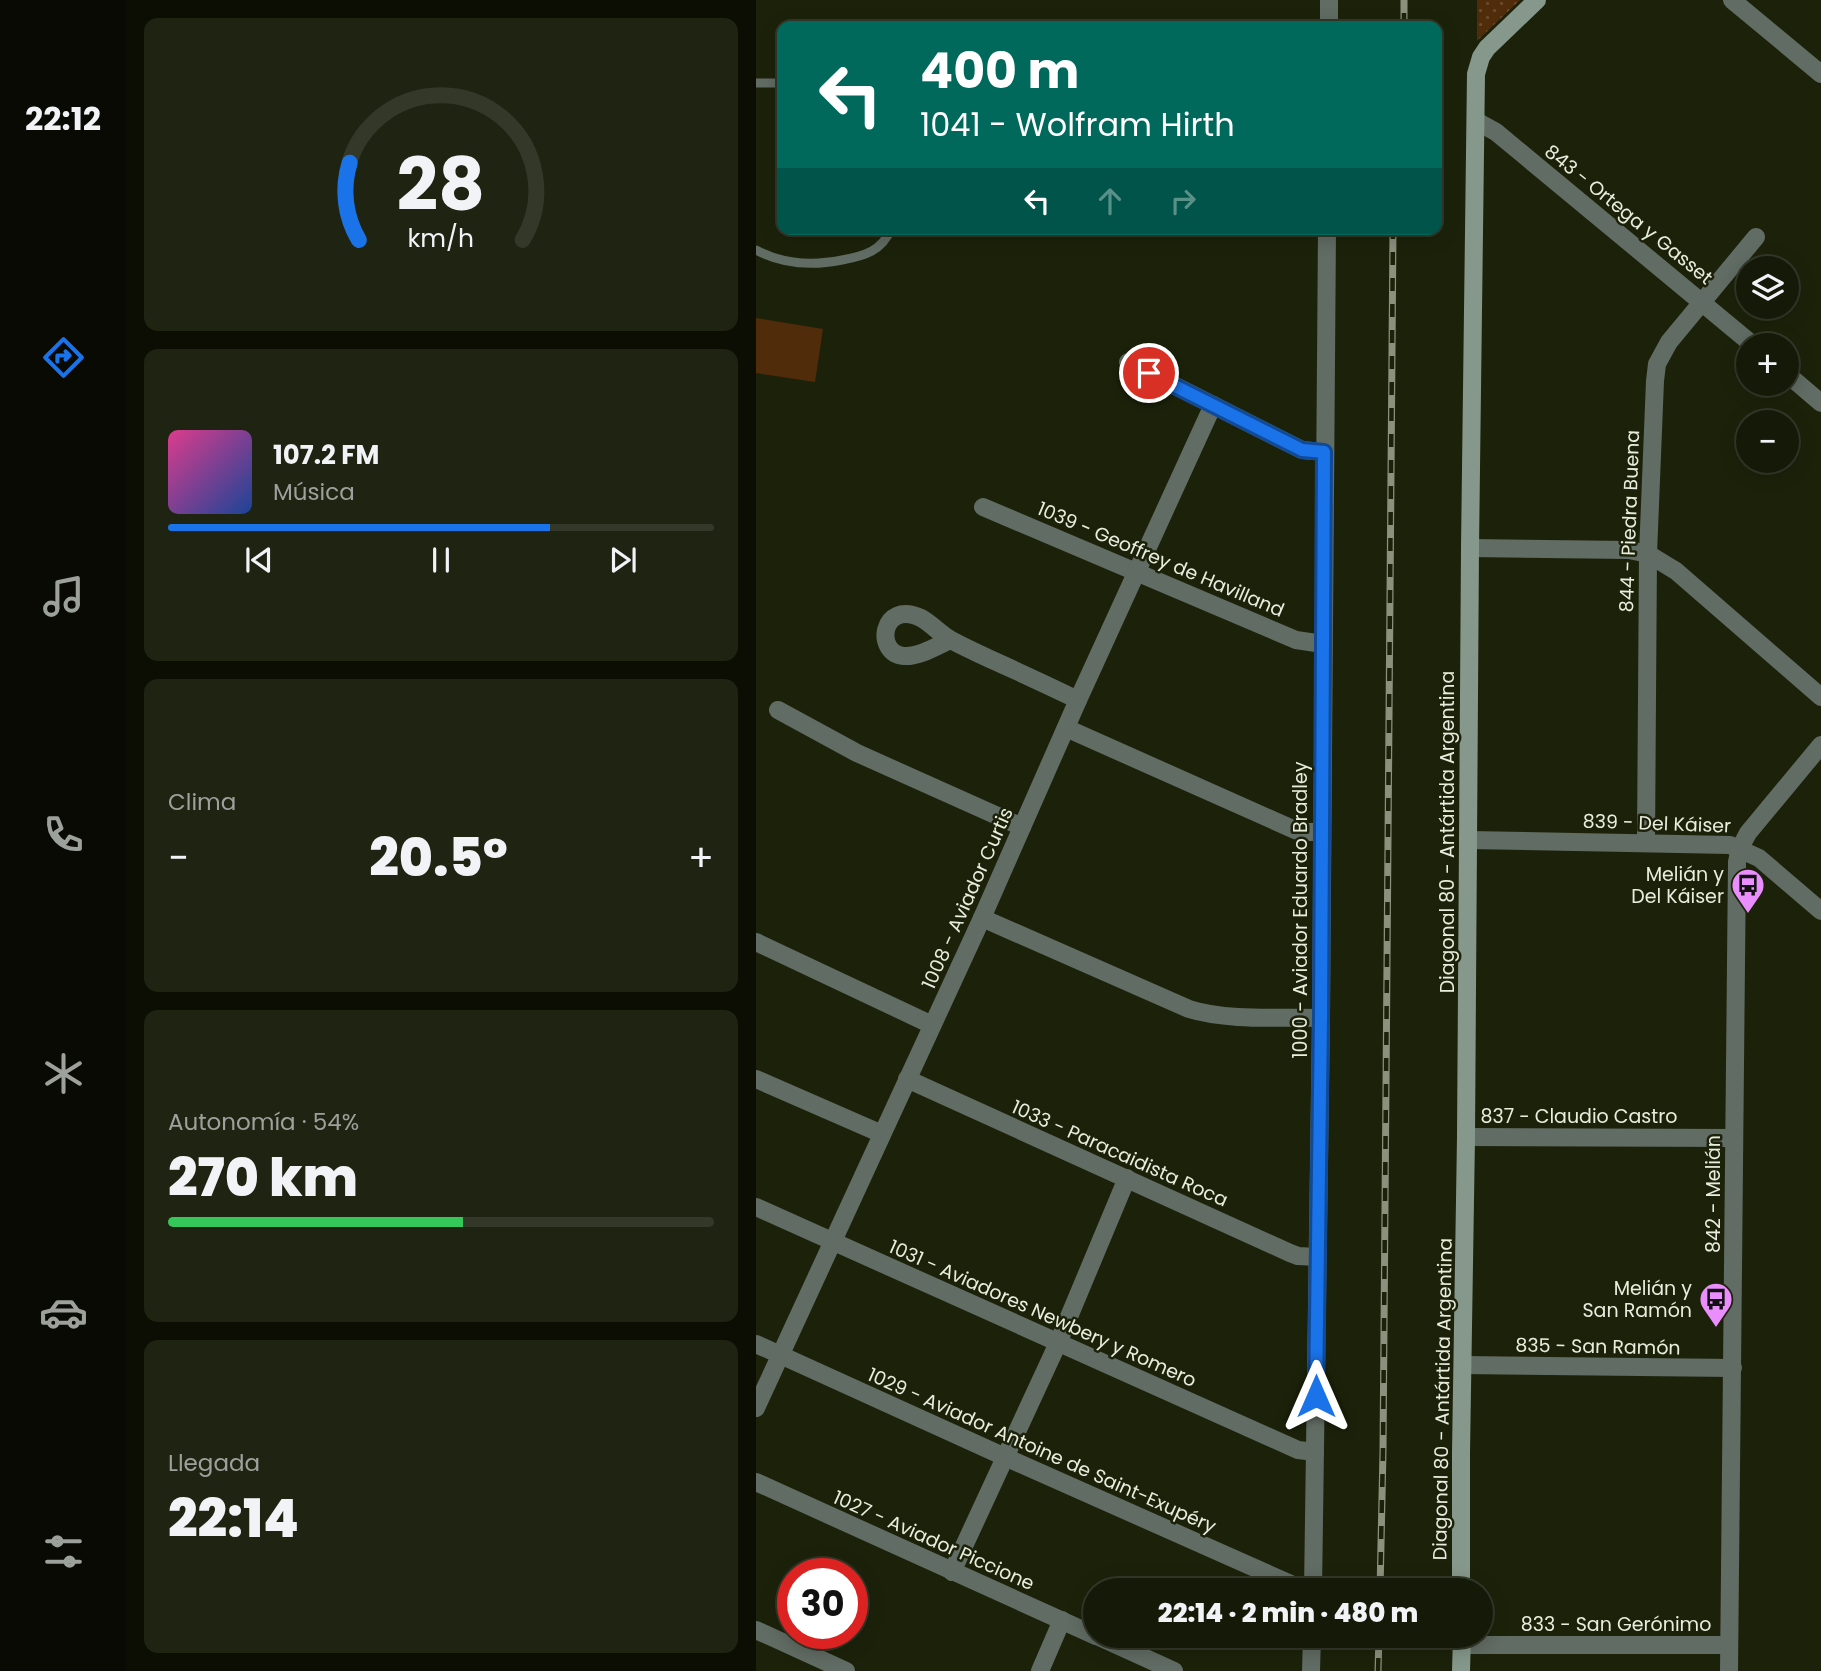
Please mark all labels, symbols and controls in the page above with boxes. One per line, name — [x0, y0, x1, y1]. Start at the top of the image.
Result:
text: 400 m — [920, 37, 1079, 105]
icon: left — [805, 49, 896, 140]
text: 22:12 — [25, 96, 101, 141]
text: 1041 - Wolfram Hirth — [920, 102, 1235, 147]
text: 28 — [397, 135, 485, 236]
street label: 843 - Ortega y Gasset — [1539, 138, 1719, 291]
icon: left — [1018, 182, 1056, 220]
icon: ahead — [1091, 182, 1129, 220]
icon: right — [1164, 182, 1202, 220]
text: km/h — [408, 221, 474, 256]
map controls — [1736, 256, 1799, 473]
button: layers — [1736, 256, 1799, 319]
icon: directions — [39, 333, 88, 382]
button: + — [1736, 333, 1799, 396]
pin — [1119, 343, 1179, 403]
icon: arrive — [1130, 354, 1168, 392]
button: − — [1736, 410, 1799, 473]
street label: 844 - Piedra Buena — [1613, 429, 1646, 613]
text: 107.2 FM — [273, 437, 379, 473]
text: Música — [273, 476, 355, 508]
street label: 1039 - Geoffrey de Havilland — [1033, 495, 1288, 624]
icon: previous — [240, 541, 278, 579]
icon: pause — [422, 541, 460, 579]
icon: next — [604, 541, 642, 579]
icon: music — [39, 572, 88, 621]
street label: Diagonal 80 - Antártida Argentina — [1434, 671, 1461, 993]
street label: 1000 - Aviador Eduardo Bradley — [1287, 761, 1314, 1058]
text: Clima — [168, 786, 236, 818]
street label: 1008 - Aviador Curtis — [915, 803, 1020, 993]
street label: 839 - Del Káiser — [1582, 807, 1732, 840]
icon: phone — [39, 810, 88, 859]
text: 20.5° — [369, 821, 508, 894]
text: − — [168, 831, 189, 884]
text: + — [688, 831, 714, 884]
place label: Melián y Del Káiser — [1631, 861, 1724, 910]
bus stop icon: Melián y Del Káiser — [1729, 866, 1767, 915]
icon: climate — [39, 1049, 88, 1098]
street label: 1033 - Paracaidista Roca — [1007, 1093, 1232, 1213]
street label: 837 - Claudio Castro — [1481, 1103, 1677, 1130]
text: Autonomía · 54% — [168, 1106, 359, 1138]
street label: 842 - Melián — [1700, 1135, 1727, 1253]
text: 270 km — [168, 1141, 358, 1214]
street label: 1031 - Aviadores Newbery y Romero — [885, 1233, 1201, 1394]
street label: Diagonal 80 - Antártida Argentina — [1426, 1237, 1459, 1561]
place label: Melián y San Ramón — [1582, 1275, 1692, 1324]
bus stop icon: Melián y San Ramón — [1697, 1280, 1735, 1329]
icon: car — [39, 1288, 88, 1337]
street label: 835 - San Ramón — [1515, 1332, 1681, 1361]
position arrow — [1279, 1359, 1353, 1433]
street label: 1029 - Aviador Antoine de Saint-Exupéry — [863, 1361, 1221, 1540]
text: Llegada — [168, 1447, 260, 1479]
text: 22:14 — [168, 1482, 299, 1555]
street label: 1027 - Aviador Piccione — [829, 1484, 1039, 1597]
icon: filters — [39, 1527, 88, 1576]
speed limit sign: 30 — [777, 1558, 868, 1649]
text: 22:14 · 2 min · 480 m — [1158, 1595, 1418, 1631]
street label: 833 - San Gerónimo — [1521, 1611, 1711, 1638]

